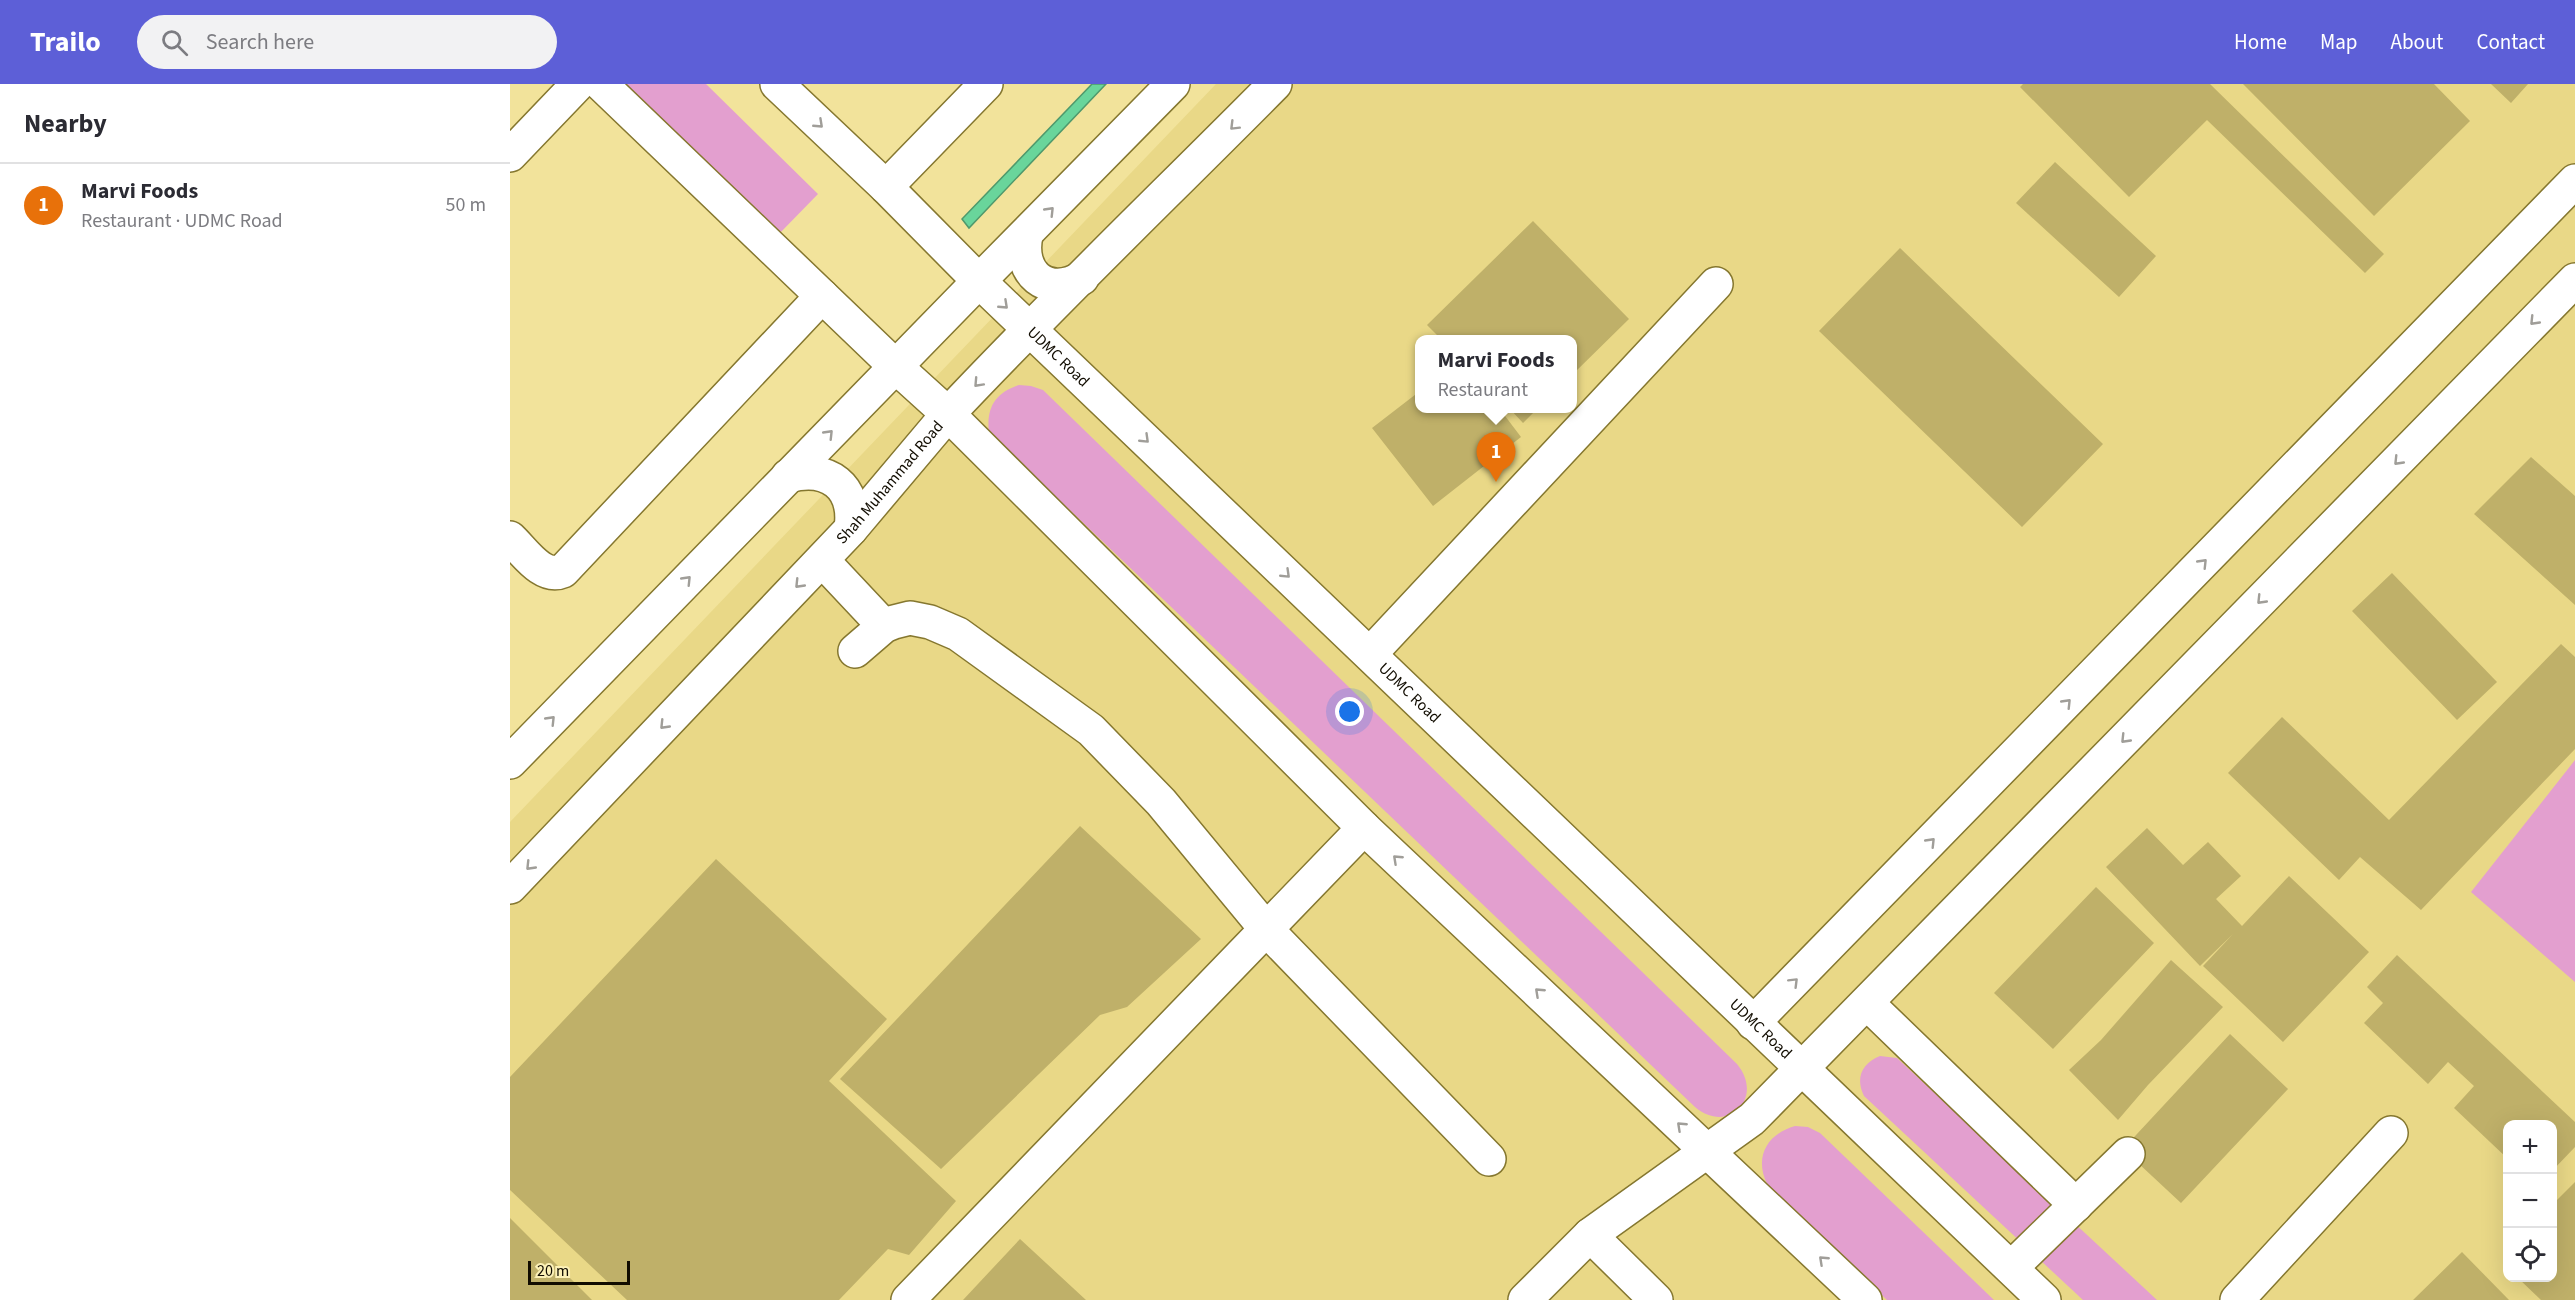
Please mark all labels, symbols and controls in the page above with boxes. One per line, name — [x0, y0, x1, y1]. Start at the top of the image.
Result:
search box — [137, 15, 557, 69]
text: Trailo — [30, 22, 101, 62]
icon: search — [158, 26, 191, 59]
text: Search here — [206, 26, 314, 58]
text: Home — [2234, 27, 2287, 57]
text: Map — [2320, 27, 2358, 57]
text: About — [2391, 27, 2443, 57]
text: Contact — [2476, 27, 2545, 57]
text: Nearby — [24, 105, 107, 142]
one-way arrow — [813, 117, 823, 128]
one-way arrow — [1230, 118, 1241, 129]
text: Marvi Foods — [81, 175, 198, 207]
text: 1 — [38, 191, 49, 219]
text: 50 m — [446, 191, 486, 219]
text: Restaurant · UDMC Road — [81, 207, 283, 235]
one-way arrow — [1043, 207, 1054, 218]
one-way arrow — [996, 297, 1007, 308]
one-way arrow — [2530, 315, 2541, 325]
street label: UDMC Road — [1022, 322, 1094, 392]
popup — [1415, 335, 1577, 413]
text: Marvi Foods — [1437, 344, 1555, 376]
one-way arrow — [974, 376, 985, 386]
text: Restaurant — [1437, 376, 1528, 404]
street label: Shah Muhammad Road — [831, 416, 949, 549]
one-way arrow — [822, 431, 833, 441]
one-way arrow — [1138, 432, 1148, 443]
pin: 1 — [1476, 432, 1516, 482]
one-way arrow — [2394, 453, 2405, 464]
one-way arrow — [2196, 559, 2207, 569]
one-way arrow — [1278, 566, 1289, 577]
one-way arrow — [679, 577, 690, 588]
one-way arrow — [795, 577, 806, 588]
one-way arrow — [2257, 594, 2268, 604]
street label: UDMC Road — [1374, 658, 1445, 728]
your location — [1335, 697, 1364, 726]
one-way arrow — [2059, 699, 2070, 710]
one-way arrow — [543, 716, 554, 727]
one-way arrow — [660, 719, 671, 729]
one-way arrow — [2121, 732, 2132, 743]
one-way arrow — [1923, 839, 1934, 850]
one-way arrow — [1394, 855, 1405, 866]
one-way arrow — [526, 859, 537, 870]
one-way arrow — [1787, 978, 1798, 989]
one-way arrow — [1536, 988, 1546, 999]
street label: UDMC Road — [1725, 994, 1797, 1064]
map controls — [2503, 1120, 2557, 1282]
button: + — [2503, 1120, 2557, 1174]
one-way arrow — [1678, 1122, 1688, 1133]
button: − — [2503, 1174, 2557, 1228]
button: locate — [2503, 1228, 2557, 1282]
one-way arrow — [1819, 1256, 1830, 1267]
scale bar — [528, 1258, 630, 1286]
text: 20 m — [537, 1260, 569, 1282]

